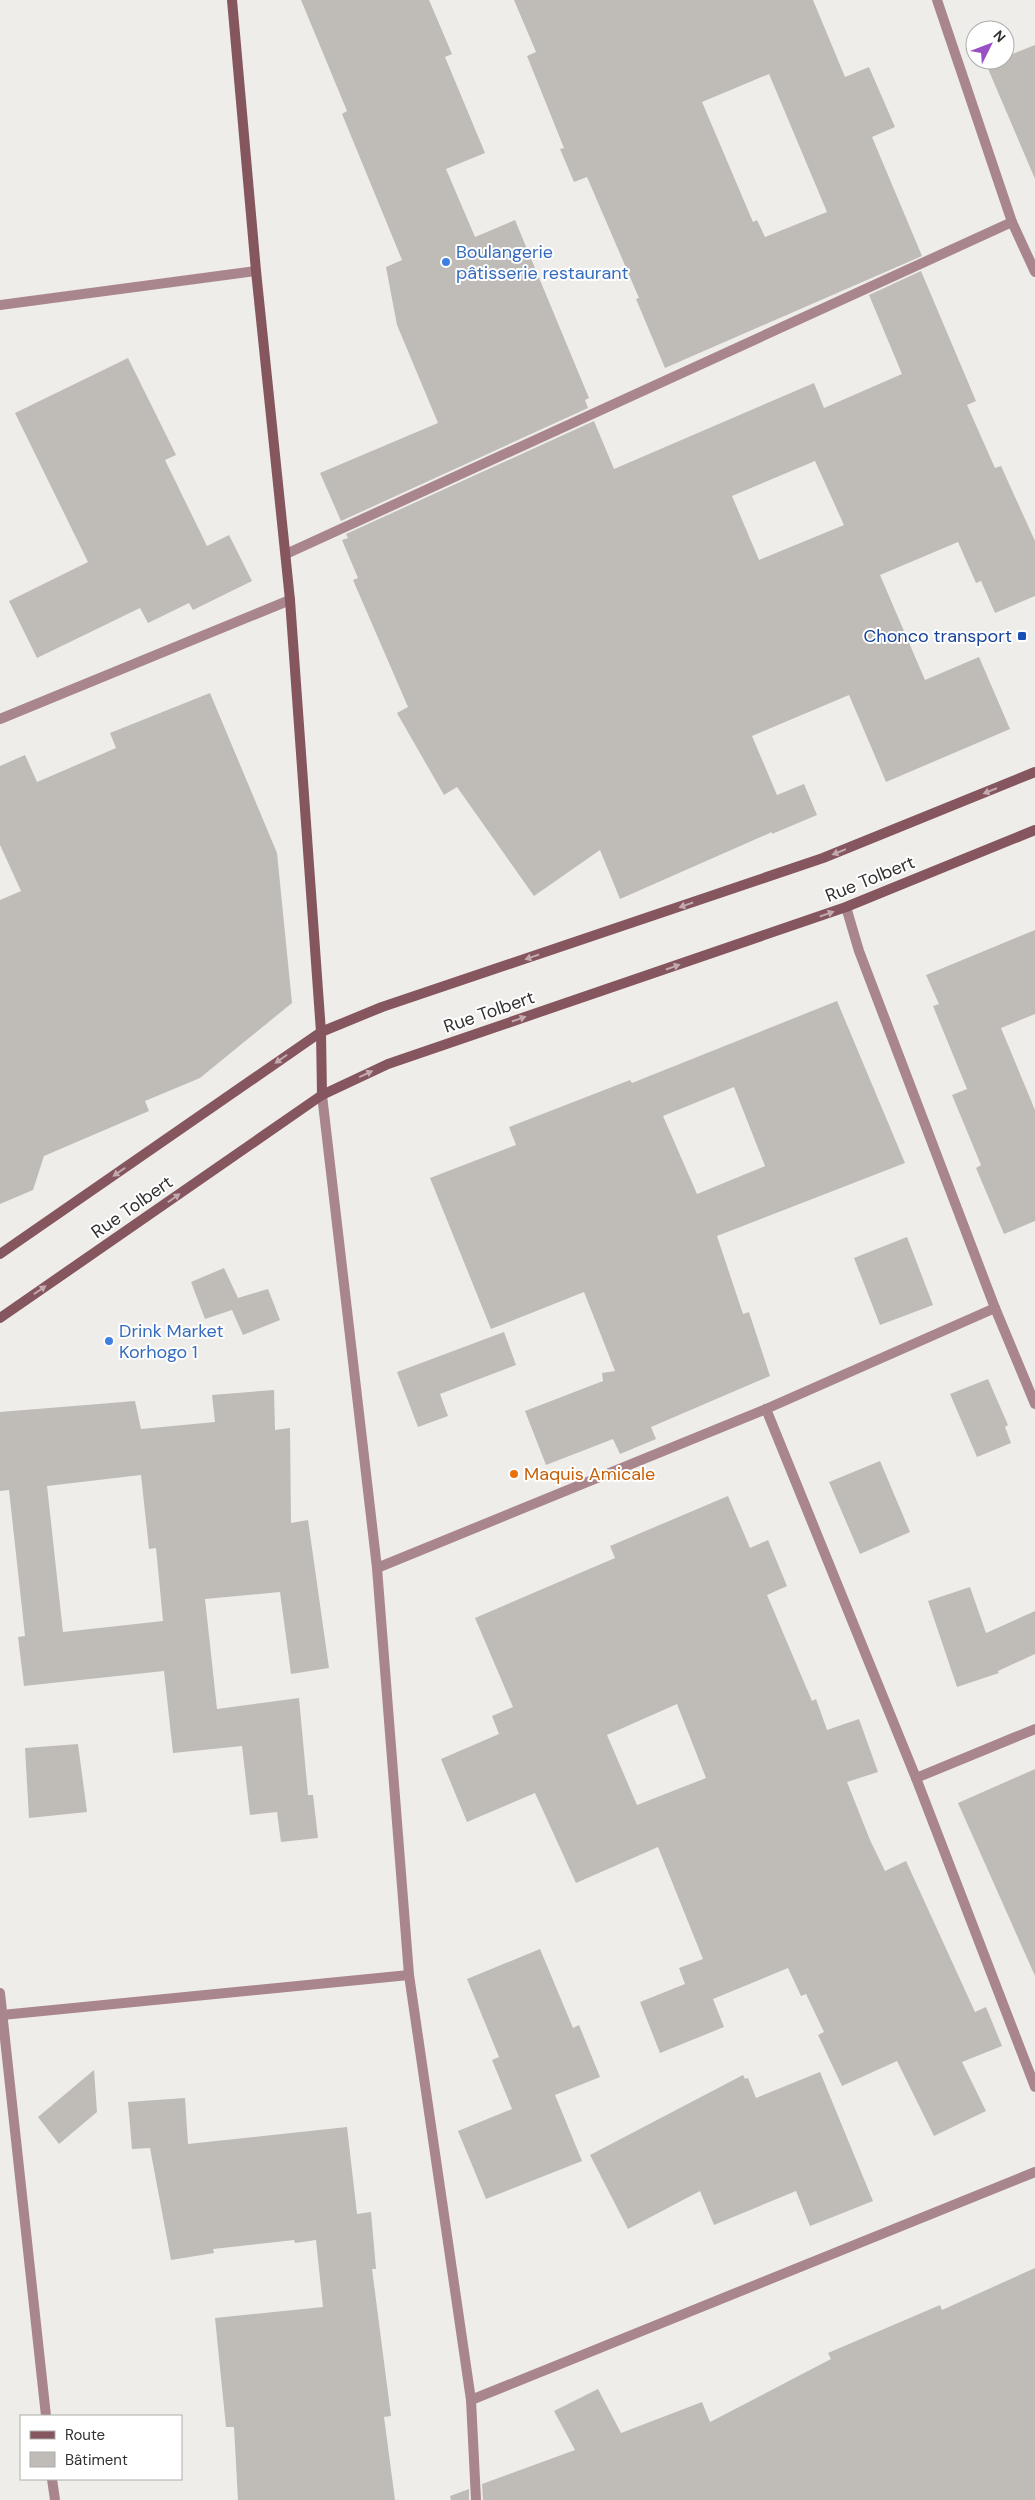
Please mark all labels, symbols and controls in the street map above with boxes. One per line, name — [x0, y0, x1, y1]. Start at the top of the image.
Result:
north arrow — [965, 20, 1015, 70]
text: N — [990, 26, 1010, 46]
place label: Boulangerie pâtisserie restaurant — [456, 240, 629, 285]
marker: Boulangerie pâtisserie restaurant — [440, 256, 452, 268]
place label: Chonco transport — [863, 624, 1012, 648]
marker: Chonco transport — [1016, 630, 1028, 642]
one-way arrow — [983, 787, 997, 795]
one-way arrow — [831, 848, 846, 856]
street label: Rue Tolbert — [822, 850, 918, 908]
one-way arrow — [678, 901, 693, 909]
one-way arrow — [819, 910, 834, 917]
one-way arrow — [524, 953, 539, 961]
one-way arrow — [666, 962, 681, 970]
street label: Rue Tolbert — [440, 985, 538, 1039]
one-way arrow — [512, 1015, 527, 1023]
one-way arrow — [274, 1054, 288, 1064]
one-way arrow — [359, 1070, 374, 1079]
one-way arrow — [112, 1167, 125, 1177]
street label: Rue Tolbert — [86, 1170, 178, 1244]
one-way arrow — [167, 1193, 181, 1203]
one-way arrow — [33, 1285, 47, 1295]
place label: Drink Market Korhogo 1 — [119, 1319, 224, 1364]
marker: Drink Market Korhogo 1 — [103, 1335, 115, 1347]
place label: Maquis Amicale — [524, 1462, 655, 1486]
marker: Maquis Amicale — [508, 1468, 520, 1480]
legend — [20, 2415, 182, 2480]
text: Route — [65, 2425, 105, 2445]
text: Bâtiment — [65, 2450, 128, 2470]

